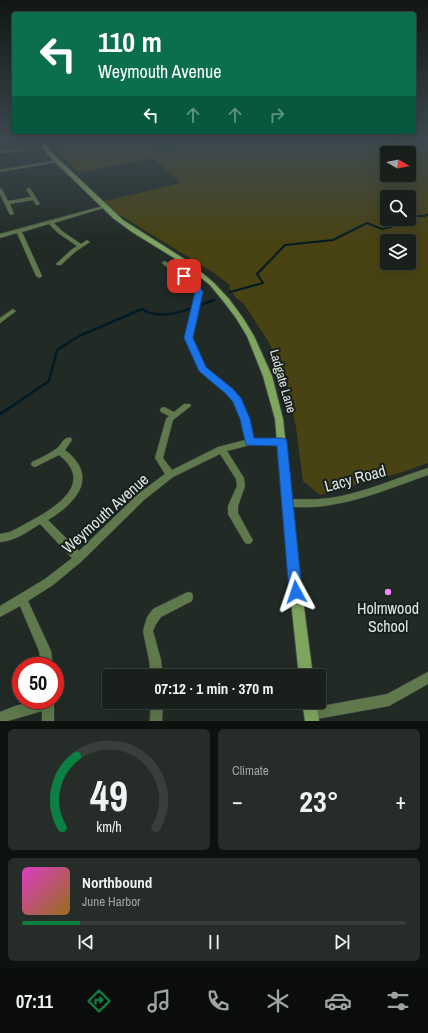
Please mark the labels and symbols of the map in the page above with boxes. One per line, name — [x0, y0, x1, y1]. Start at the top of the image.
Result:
north arrow — [380, 146, 416, 182]
pin — [167, 259, 201, 293]
street label: Ladgate Lane — [266, 347, 300, 415]
street label: Lacy Road — [322, 459, 388, 497]
street label: Weymouth Avenue — [57, 468, 153, 558]
position arrow — [275, 571, 317, 613]
marker: Holmwood School — [383, 587, 393, 597]
place label: Holmwood School — [357, 597, 419, 637]
speed limit sign: 50 — [12, 657, 64, 709]

